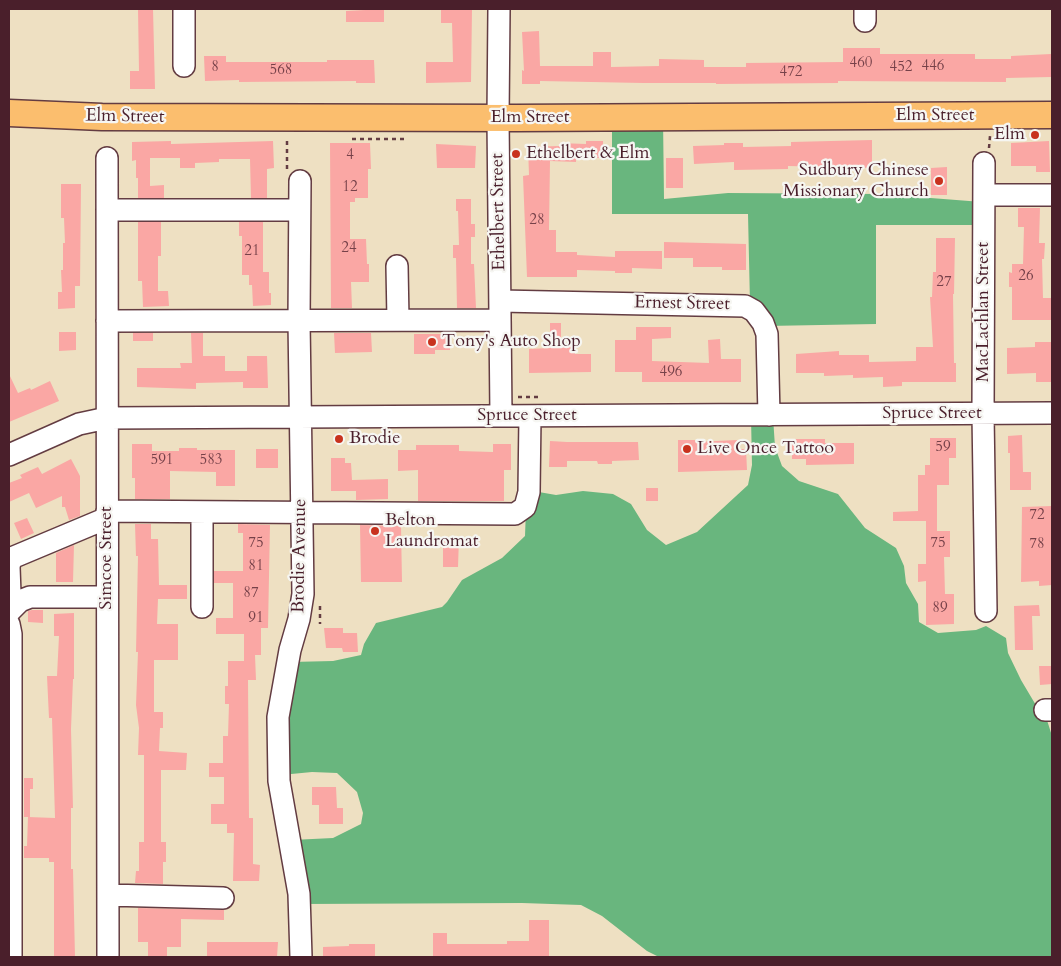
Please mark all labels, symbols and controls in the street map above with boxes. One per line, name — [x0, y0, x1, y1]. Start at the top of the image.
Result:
house number: 460 — [849, 55, 873, 73]
house number: 446 — [921, 58, 945, 76]
house number: 8 — [211, 59, 219, 77]
house number: 452 — [889, 59, 913, 77]
house number: 568 — [269, 62, 293, 80]
house number: 472 — [779, 64, 803, 82]
street label: Elm Street — [895, 105, 975, 127]
street label: Elm Street — [85, 106, 165, 128]
street label: Elm Street — [490, 107, 570, 129]
place label: Elm — [994, 124, 1025, 146]
marker: Elm — [1029, 129, 1041, 141]
place label: Ethelbert & Elm — [526, 143, 649, 165]
house number: 4 — [346, 147, 354, 165]
marker: Ethelbert & Elm — [510, 148, 522, 160]
street label: Ethelbert Street — [487, 153, 511, 271]
place label: Sudbury Chinese Missionary Church — [783, 160, 929, 202]
marker: Sudbury Chinese Missionary Church — [933, 175, 945, 187]
house number: 12 — [342, 179, 358, 197]
house number: 28 — [529, 212, 545, 230]
house number: 24 — [341, 240, 357, 258]
street label: MacLachlan Street — [973, 242, 995, 382]
house number: 21 — [244, 243, 260, 261]
house number: 26 — [1018, 268, 1034, 286]
house number: 27 — [936, 274, 952, 292]
street label: Ernest Street — [634, 292, 730, 316]
place label: Tony's Auto Shop — [442, 331, 581, 353]
marker: Tony's Auto Shop — [426, 336, 438, 348]
house number: 496 — [659, 364, 683, 382]
street label: Spruce Street — [882, 403, 982, 425]
street label: Spruce Street — [477, 405, 577, 427]
place label: Brodie — [349, 428, 400, 450]
marker: Brodie — [333, 433, 345, 445]
place label: Live Once Tattoo — [697, 438, 834, 460]
house number: 59 — [935, 439, 951, 457]
marker: Live Once Tattoo — [681, 443, 693, 455]
house number: 591 — [150, 452, 174, 470]
house number: 583 — [199, 452, 223, 470]
street label: Brodie Avenue — [288, 499, 312, 613]
street label: Simcoe Street — [96, 506, 118, 610]
house number: 72 — [1029, 507, 1045, 525]
place label: Belton Laundromat — [385, 510, 478, 552]
marker: Belton Laundromat — [369, 525, 381, 537]
house number: 75 — [248, 535, 264, 553]
house number: 75 — [930, 535, 946, 553]
house number: 78 — [1029, 536, 1045, 554]
house number: 81 — [248, 558, 264, 576]
house number: 87 — [243, 585, 259, 603]
house number: 89 — [932, 600, 948, 618]
house number: 91 — [248, 610, 264, 628]

